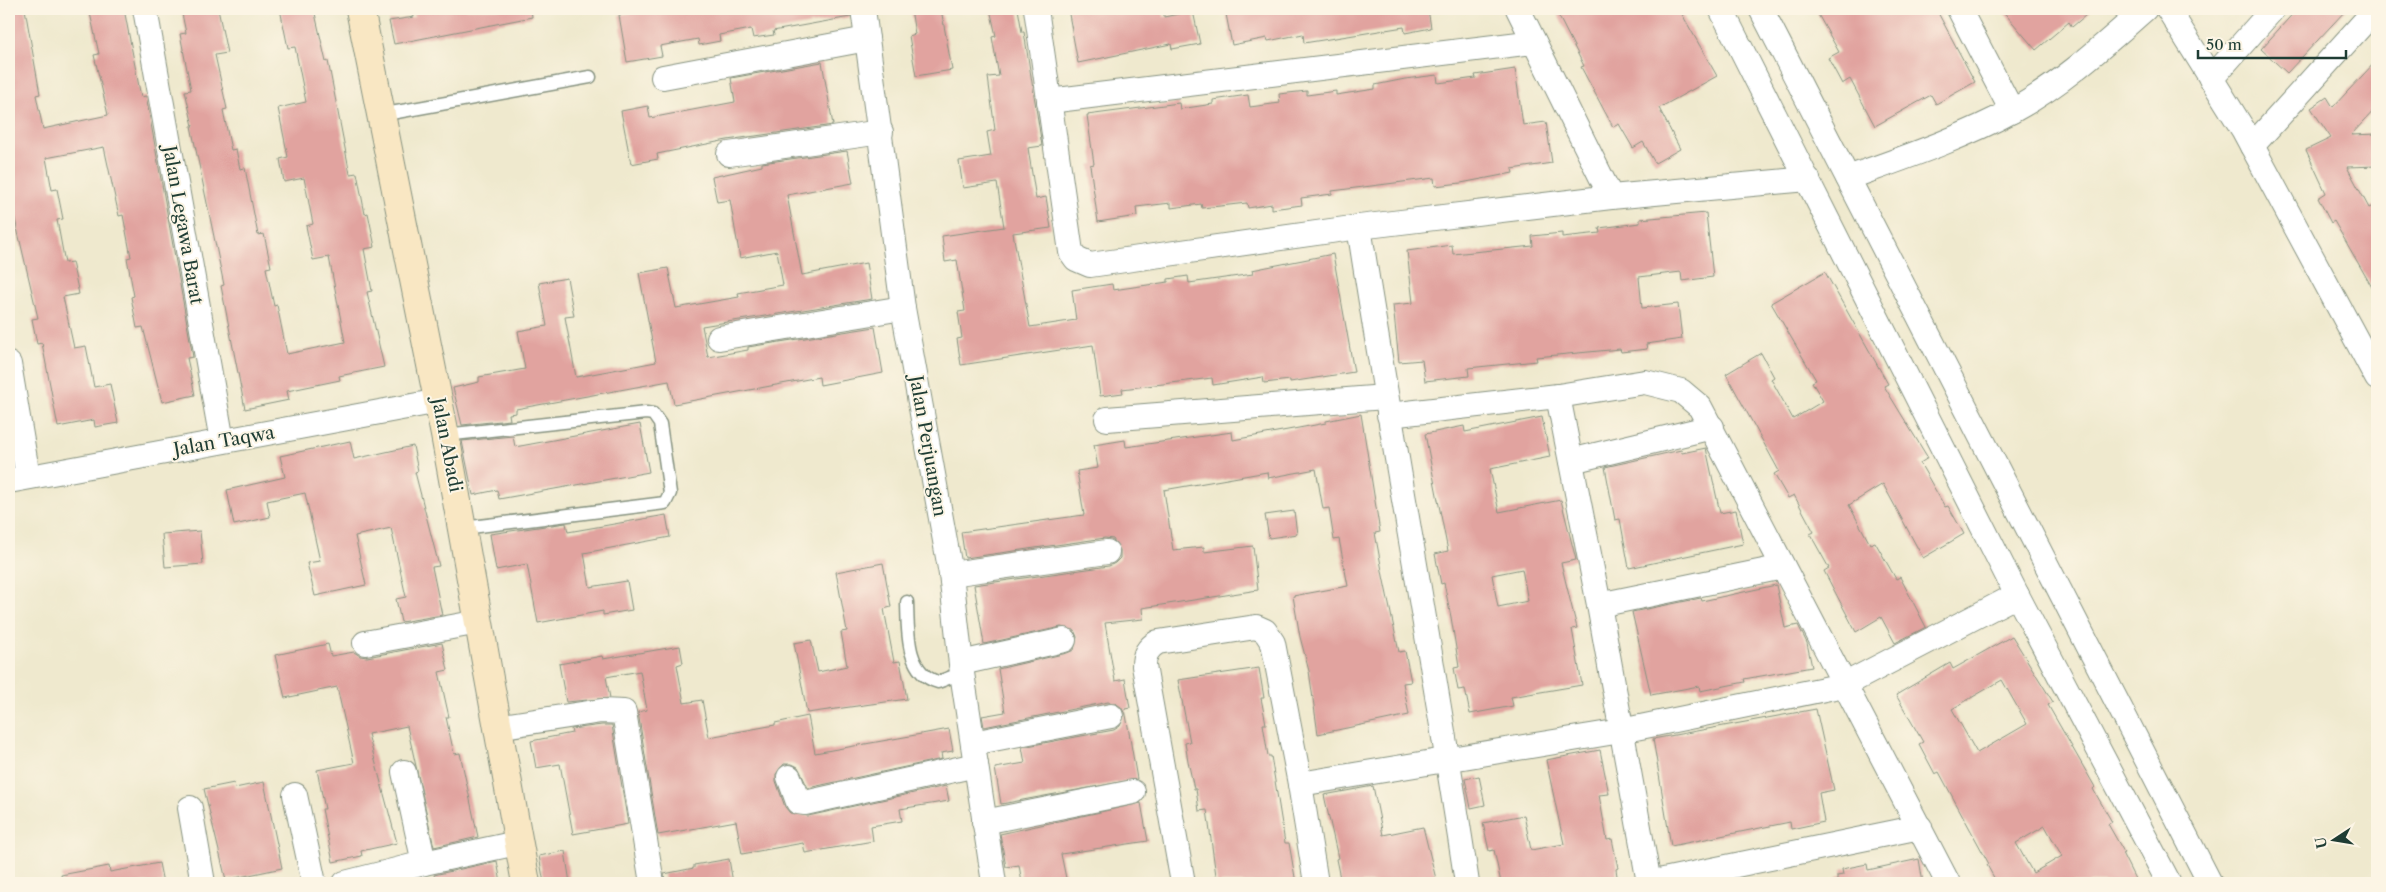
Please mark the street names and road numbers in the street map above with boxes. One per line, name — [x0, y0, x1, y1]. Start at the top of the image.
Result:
street label: Jalan Legawa Barat — [158, 141, 208, 307]
street label: Jalan Perjuangan — [904, 371, 951, 518]
street label: Jalan Abadi — [426, 393, 467, 495]
street label: Jalan Taqwa — [169, 421, 277, 461]

